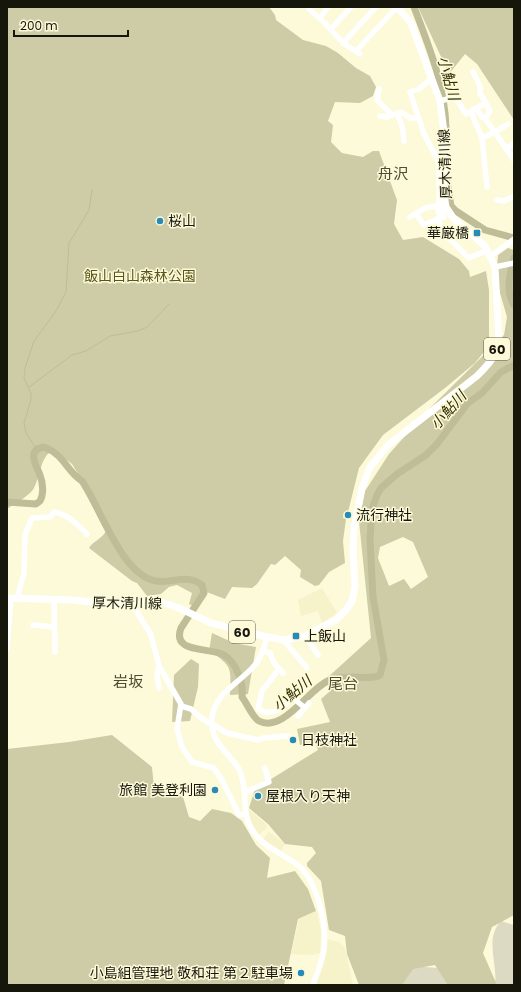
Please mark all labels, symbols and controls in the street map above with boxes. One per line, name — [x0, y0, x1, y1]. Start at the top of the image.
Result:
scale bar — [14, 12, 128, 38]
text: 200 m — [20, 17, 58, 34]
water label: 小鮎川 — [433, 54, 465, 104]
street label: 厚木清川線 — [434, 129, 456, 199]
district label: 舟沢 — [378, 163, 408, 184]
place label: 桜山 — [168, 211, 196, 231]
marker: 桜山 — [155, 216, 165, 226]
place label: 華厳橋 — [427, 223, 469, 243]
marker: 華厳橋 — [472, 228, 482, 238]
park label: 飯山白山森林公園 — [84, 266, 196, 286]
road number: 60 — [484, 338, 510, 360]
water label: 小鮎川 — [425, 385, 472, 434]
place label: 流行神社 — [356, 505, 412, 525]
marker: 流行神社 — [343, 510, 353, 520]
street label: 厚木清川線 — [92, 592, 162, 614]
road number: 60 — [229, 621, 255, 643]
place label: 上飯山 — [304, 626, 346, 646]
marker: 上飯山 — [291, 631, 301, 641]
water label: 小鮎川 — [268, 669, 318, 716]
district label: 岩坂 — [113, 671, 143, 692]
district label: 尾台 — [328, 673, 358, 694]
place label: 日枝神社 — [301, 730, 357, 750]
marker: 日枝神社 — [288, 735, 298, 745]
place label: 旅館 美登利園 — [119, 780, 207, 800]
marker: 旅館 美登利園 — [210, 785, 220, 795]
place label: 屋根入り天神 — [266, 786, 350, 806]
marker: 屋根入り天神 — [253, 791, 263, 801]
place label: 小島組管理地 敬和荘 第２駐車場 — [90, 963, 293, 983]
marker: 小島組管理地 敬和荘 第２駐車場 — [296, 968, 306, 978]

